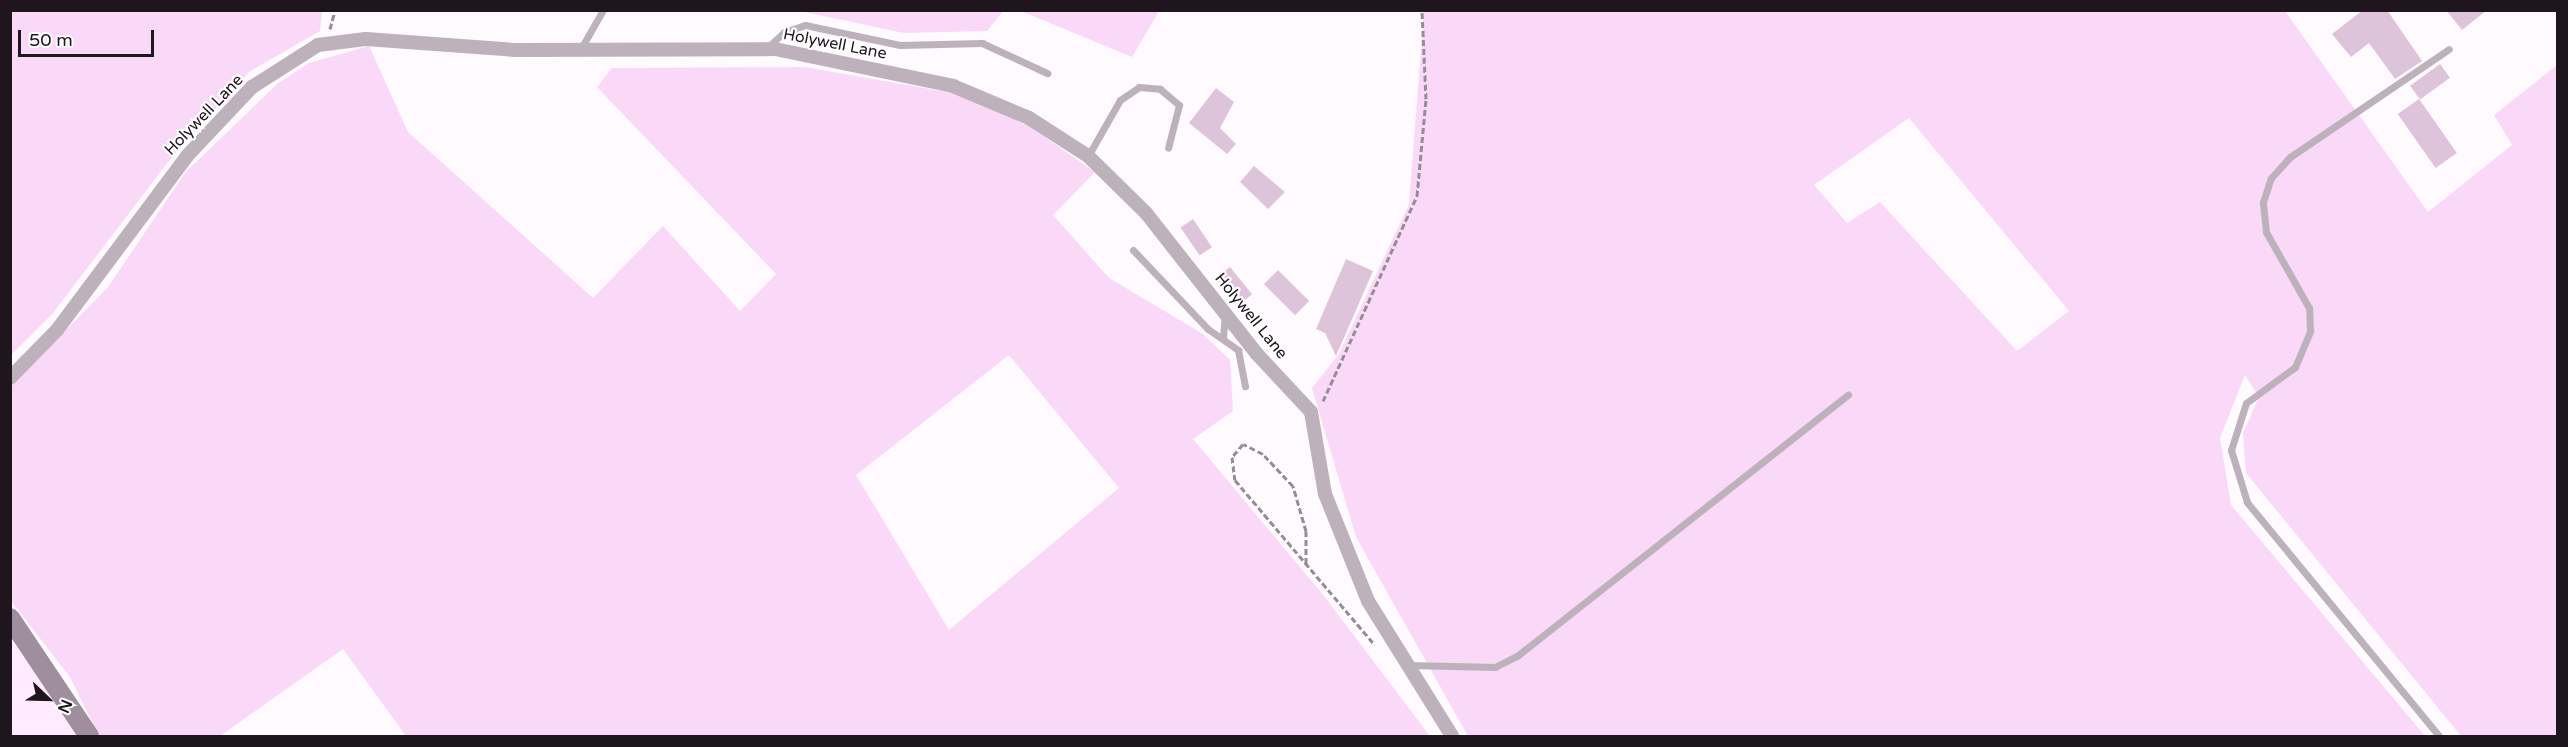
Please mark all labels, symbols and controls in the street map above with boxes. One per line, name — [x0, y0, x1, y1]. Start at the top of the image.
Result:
scale bar — [21, 18, 158, 56]
street label: Holywell Lane — [782, 25, 888, 63]
text: 50 m — [29, 29, 73, 51]
street label: Holywell Lane — [161, 71, 247, 159]
street label: Holywell Lane — [1211, 269, 1291, 363]
north arrow — [18, 669, 78, 729]
text: N — [53, 696, 76, 716]

